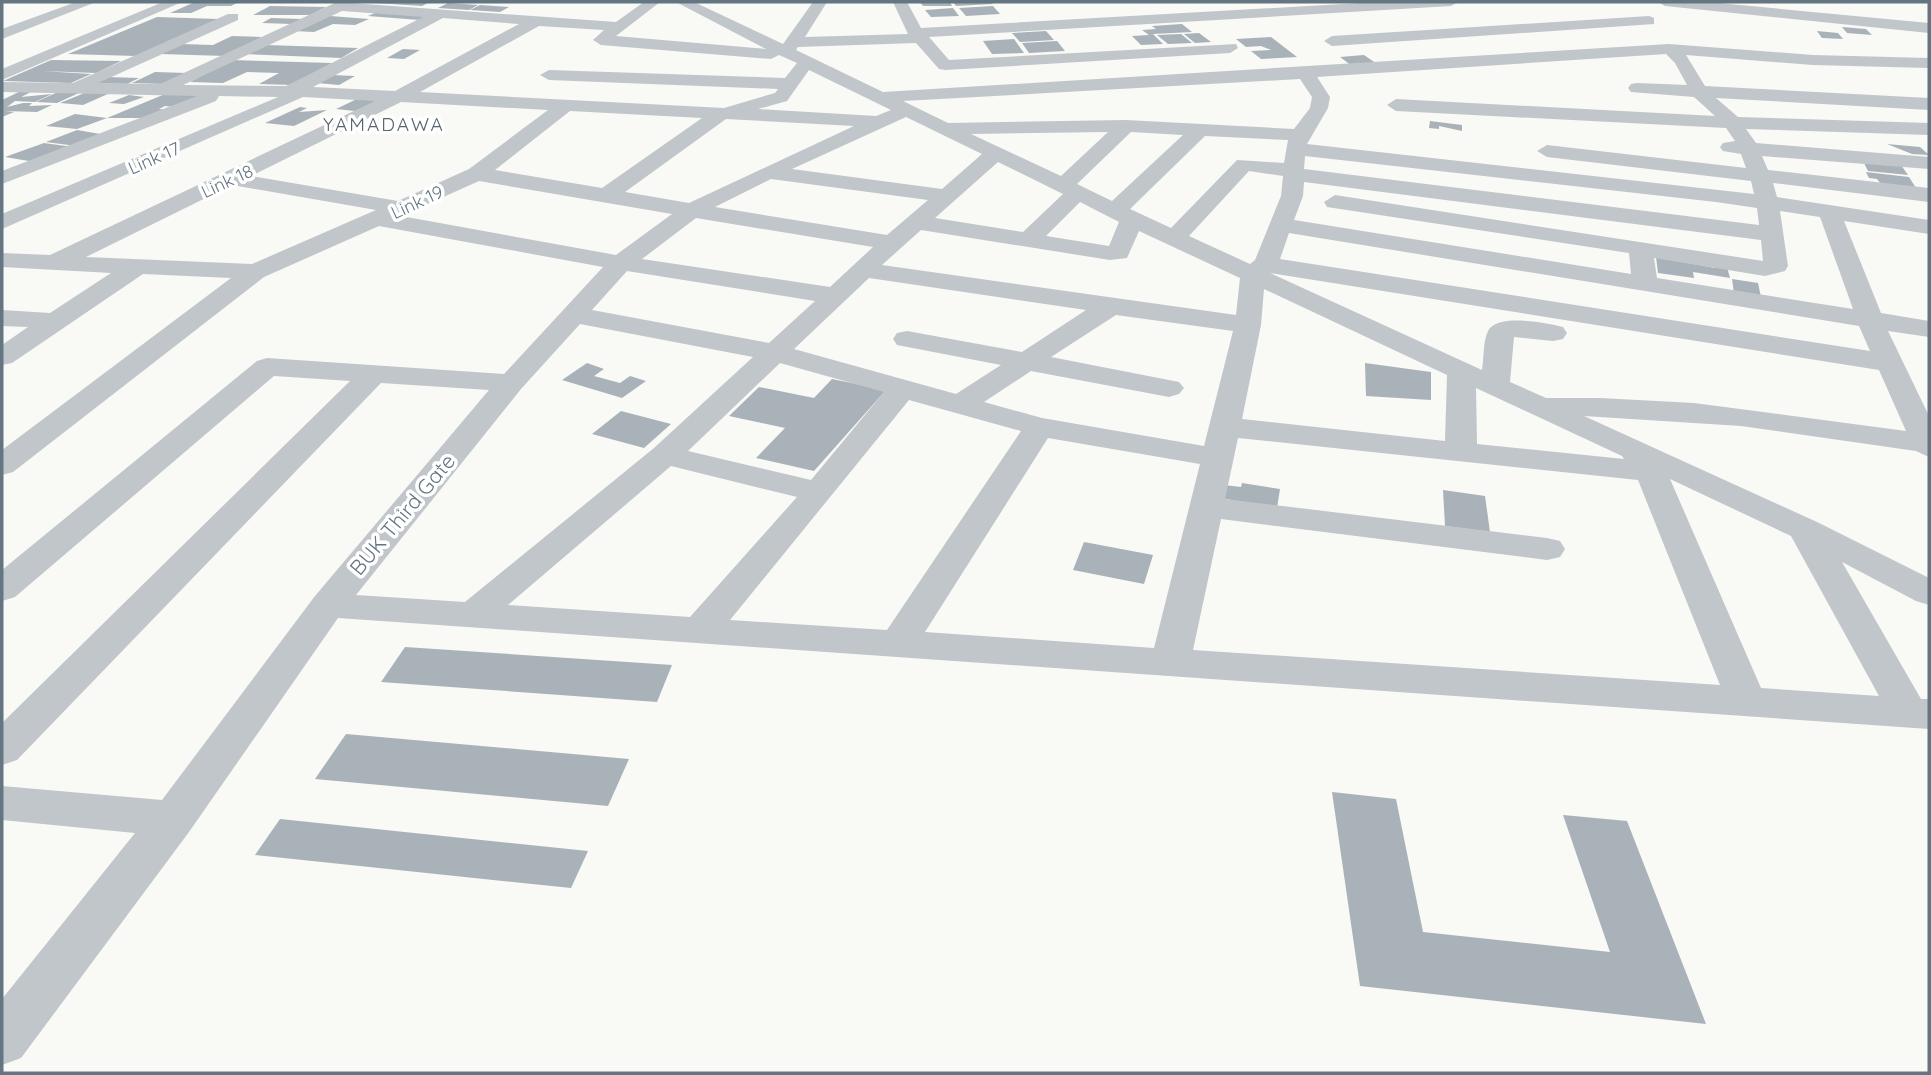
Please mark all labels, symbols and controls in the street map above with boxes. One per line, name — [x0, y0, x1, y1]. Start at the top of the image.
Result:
district label: YAMADAWA — [323, 112, 445, 136]
street label: Link 17 — [125, 136, 183, 180]
street label: Link 18 — [197, 159, 257, 203]
street label: Link 19 — [387, 180, 447, 224]
street label: BUK Third Gate — [344, 448, 460, 580]

